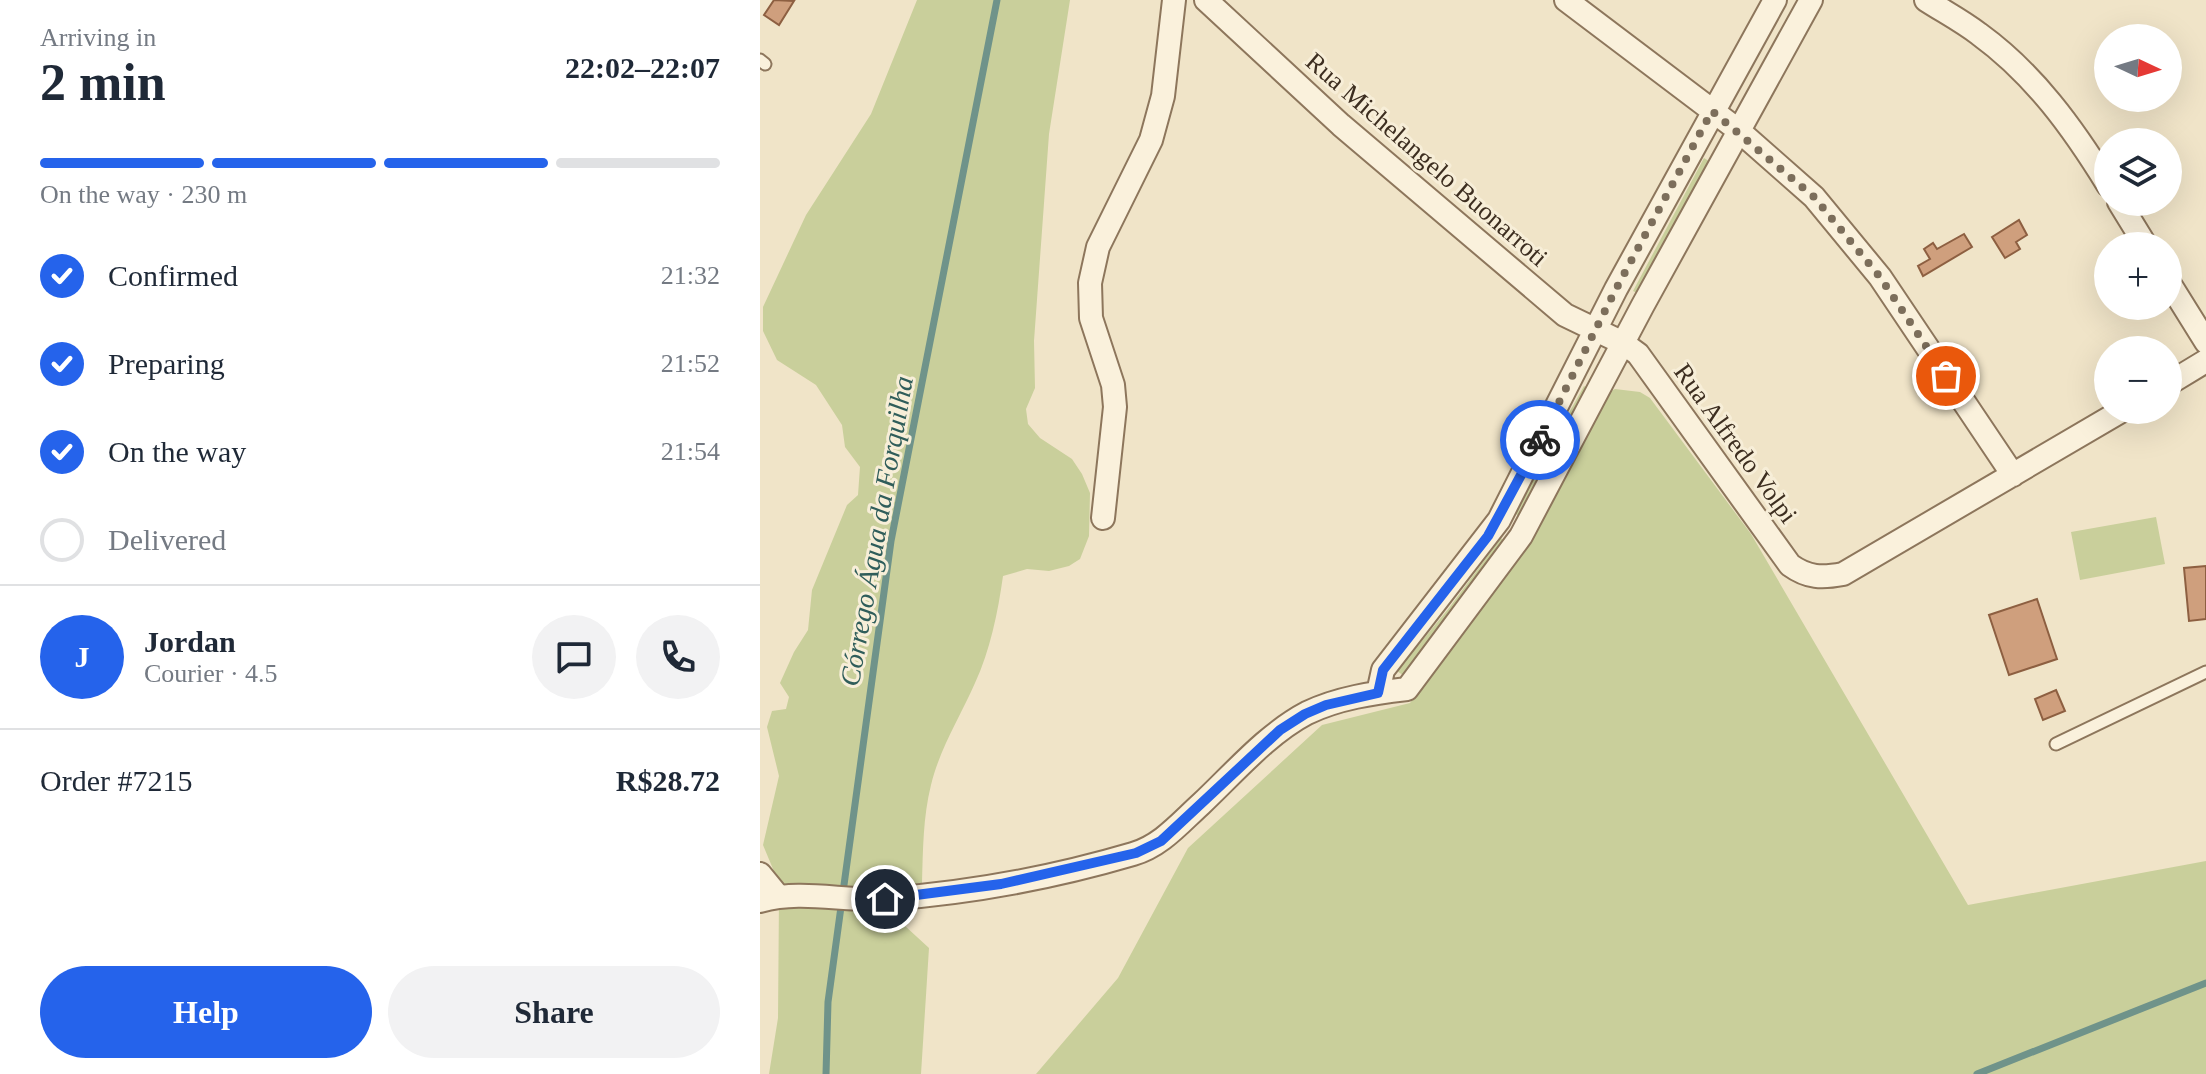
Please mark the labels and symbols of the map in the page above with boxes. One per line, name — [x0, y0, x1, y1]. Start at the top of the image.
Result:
north arrow — [2094, 24, 2182, 112]
street label: Rua Michelangelo Buonarroti — [1300, 47, 1553, 272]
pin — [1912, 342, 1980, 410]
street label: Rua Alfredo Volpi — [1668, 358, 1803, 529]
water label: Córrego Água da Forquilha — [834, 374, 919, 689]
courier — [1500, 400, 1580, 480]
pin — [851, 865, 919, 933]

